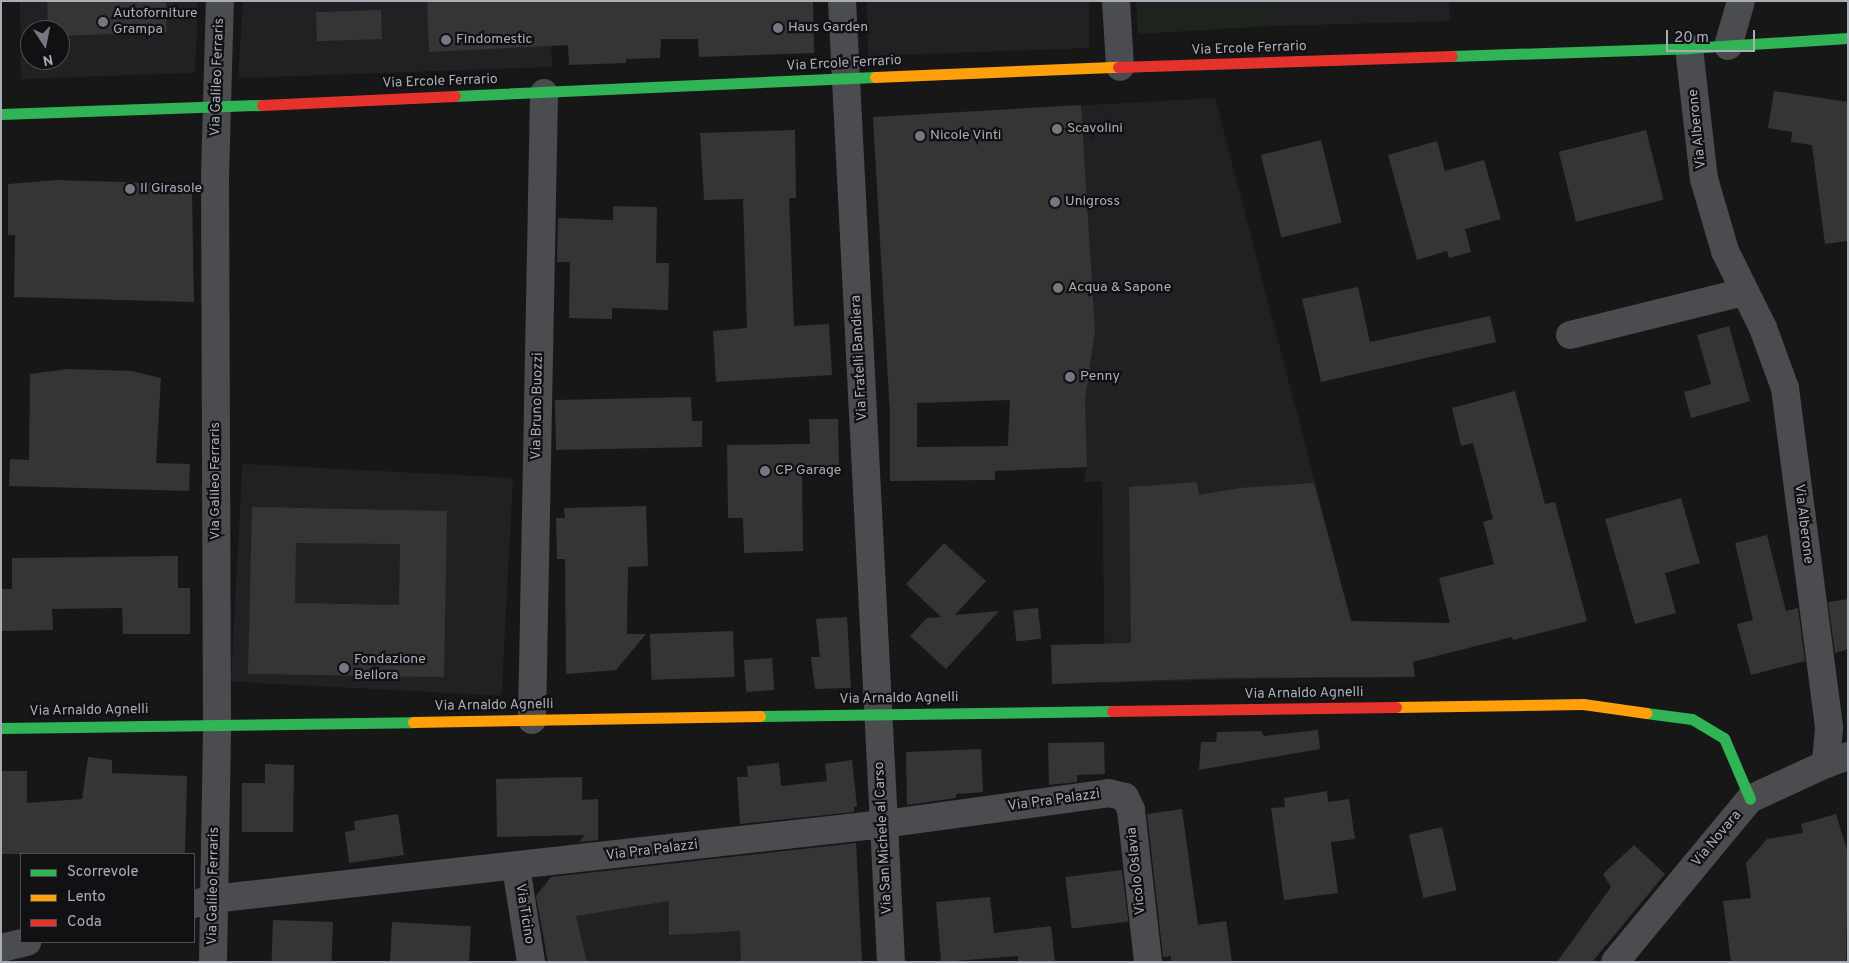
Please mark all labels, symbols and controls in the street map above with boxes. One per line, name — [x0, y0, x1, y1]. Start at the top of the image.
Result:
place label: Autoforniture Grampa — [113, 6, 198, 38]
marker: Autoforniture Grampa — [97, 16, 109, 28]
street label: Via Galileo Ferraris — [208, 18, 228, 136]
north arrow — [20, 20, 70, 70]
place label: Haus Garden — [788, 20, 868, 36]
scale bar — [1669, 20, 1758, 52]
marker: Haus Garden — [772, 22, 784, 34]
text: 20 m — [1674, 29, 1709, 48]
place label: Findomestic — [456, 32, 533, 48]
marker: Findomestic — [440, 34, 452, 46]
street label: Via Ercole Ferrario — [1191, 39, 1307, 59]
text: N — [41, 50, 54, 69]
street label: Via Ercole Ferrario — [786, 53, 902, 75]
street label: Via Ercole Ferrario — [382, 72, 498, 92]
street label: Via Alberone — [1685, 88, 1711, 170]
place label: Scavolini — [1067, 121, 1123, 137]
marker: Scavolini — [1051, 123, 1063, 135]
place label: Nicole Vinti — [930, 128, 1002, 144]
marker: Nicole Vinti — [914, 130, 926, 142]
place label: Il Girasole — [140, 181, 202, 197]
marker: Il Girasole — [124, 183, 136, 195]
place label: Unigross — [1065, 194, 1120, 210]
marker: Unigross — [1049, 196, 1061, 208]
place label: Acqua & Sapone — [1068, 280, 1171, 296]
marker: Acqua & Sapone — [1052, 282, 1064, 294]
street label: Via Fratelli Bandiera — [848, 295, 872, 421]
street label: Via Bruno Buozzi — [529, 352, 547, 460]
place label: Penny — [1080, 369, 1120, 385]
marker: Penny — [1064, 371, 1076, 383]
street label: Via Galileo Ferraris — [208, 422, 224, 540]
place label: CP Garage — [775, 463, 841, 479]
marker: CP Garage — [759, 465, 771, 477]
street label: Via Alberone — [1790, 483, 1816, 565]
place label: Fondazione Bellora — [354, 652, 426, 684]
marker: Fondazione Bellora — [338, 662, 350, 674]
street label: Via Arnaldo Agnelli — [1244, 685, 1364, 703]
street label: Via Arnaldo Agnelli — [839, 690, 959, 708]
street label: Via Arnaldo Agnelli — [434, 697, 554, 715]
street label: Via Arnaldo Agnelli — [29, 702, 149, 720]
street label: Via San Michele al Carso — [872, 761, 896, 915]
street label: Via Pra Palazzi — [1007, 786, 1101, 816]
street label: Via Novara — [1689, 808, 1745, 870]
street label: Vicolo Oslavia — [1124, 826, 1150, 916]
street label: Via Galileo Ferraris — [205, 827, 223, 945]
street label: Via Pra Palazzi — [605, 837, 699, 865]
legend — [20, 853, 195, 943]
text: Scorrevole — [67, 863, 139, 882]
street label: Via Ticino — [511, 882, 537, 946]
text: Lento — [67, 888, 106, 907]
text: Coda — [67, 913, 102, 932]

